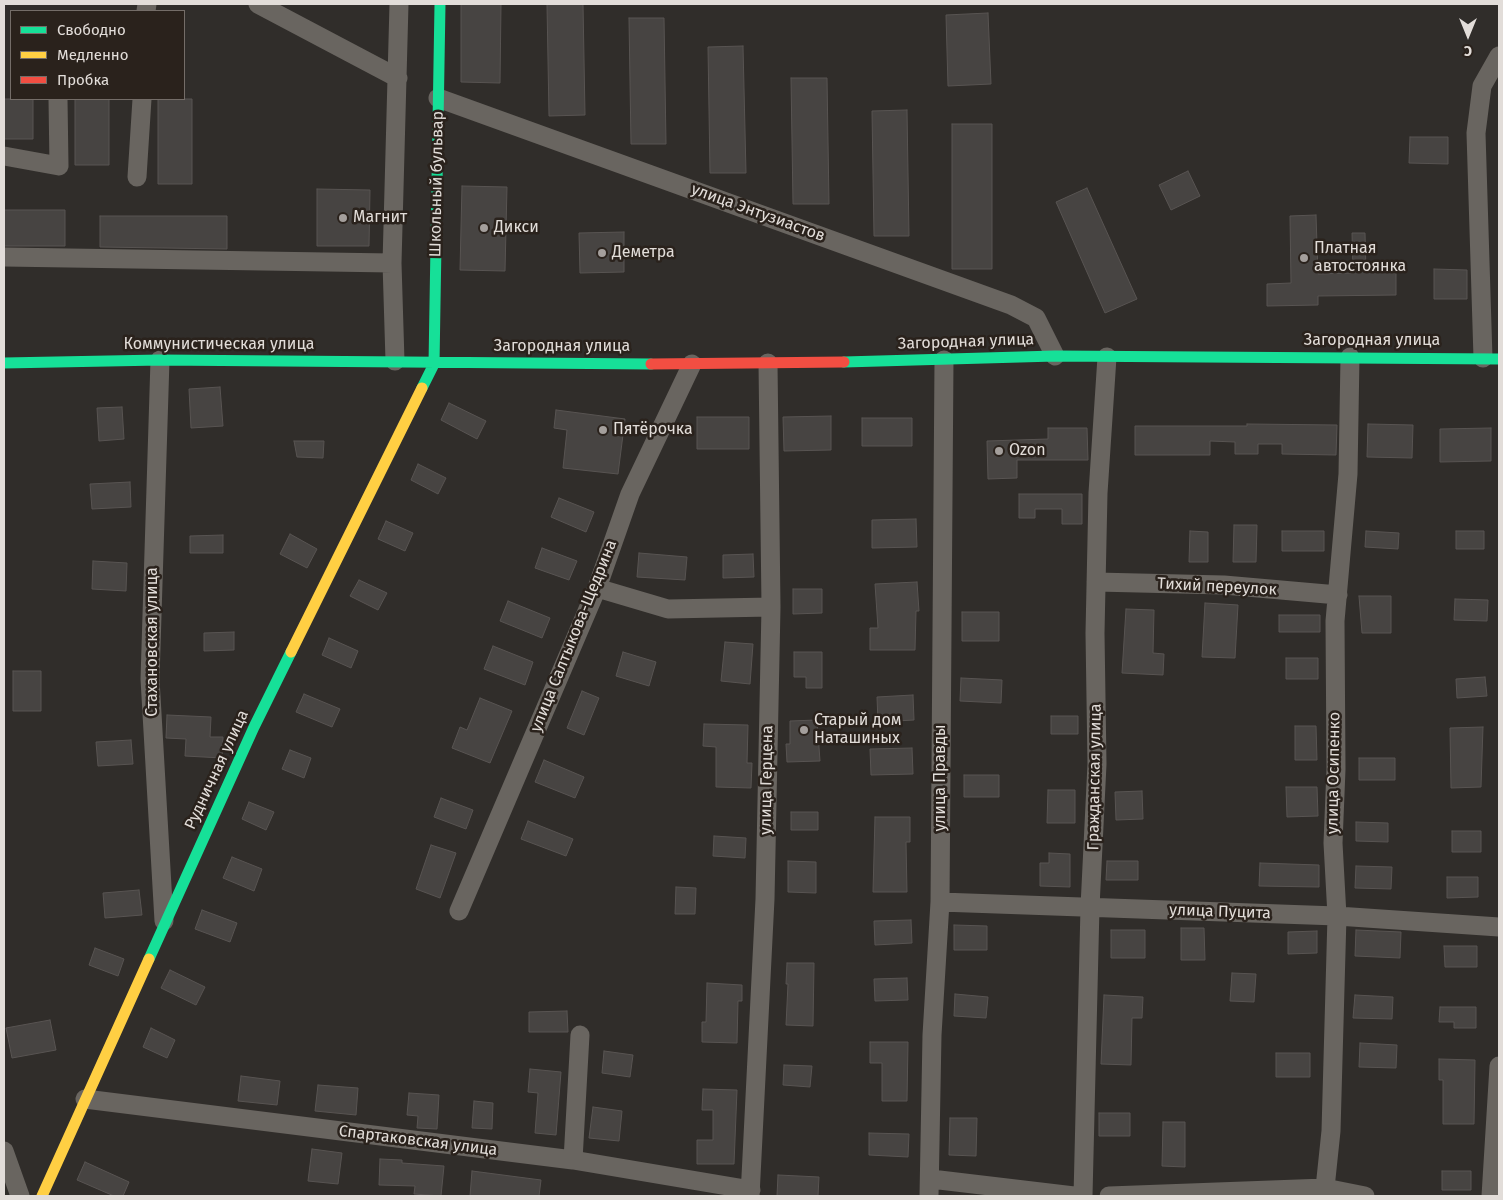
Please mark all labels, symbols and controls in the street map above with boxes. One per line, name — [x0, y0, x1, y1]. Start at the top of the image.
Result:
legend — [10, 10, 185, 100]
north arrow — [1443, 10, 1493, 60]
text: Свободно — [57, 21, 126, 39]
text: С — [1464, 42, 1472, 59]
text: Медленно — [57, 46, 129, 64]
text: Пробка — [57, 71, 109, 89]
street label: Школьный бульвар — [426, 111, 448, 257]
street label: улица Энтузиастов — [688, 180, 828, 246]
place label: Магнит — [353, 208, 407, 228]
marker: Магнит — [337, 212, 349, 224]
place label: Дикси — [494, 218, 539, 238]
marker: Дикси — [478, 222, 490, 234]
place label: Платная автостоянка — [1314, 239, 1406, 277]
place label: Деметра — [612, 243, 675, 263]
marker: Деметра — [596, 247, 608, 259]
marker: Платная автостоянка — [1298, 252, 1310, 264]
street label: Загородная улица — [898, 330, 1034, 354]
street label: Загородная улица — [1304, 331, 1440, 351]
street label: Коммунистическая улица — [124, 335, 314, 355]
street label: Загородная улица — [494, 337, 630, 357]
place label: Пятёрочка — [613, 420, 693, 440]
marker: Пятёрочка — [597, 424, 609, 436]
place label: Ozon — [1009, 441, 1046, 461]
marker: Ozon — [993, 445, 1005, 457]
street label: улица Салтыкова-Щедрина — [527, 537, 621, 735]
street label: Стахановская улица — [143, 567, 163, 717]
street label: Тихий переулок — [1157, 574, 1277, 600]
street label: Гражданская улица — [1084, 703, 1106, 851]
street label: Рудничная улица — [181, 707, 253, 833]
place label: Старый дом Наташиных — [814, 711, 902, 749]
street label: улица Осипенко — [1323, 712, 1345, 834]
marker: Старый дом Наташиных — [798, 724, 810, 736]
street label: улица Правды — [931, 724, 951, 832]
street label: улица Герцена — [756, 725, 778, 835]
street label: улица Пуцита — [1169, 901, 1271, 923]
street label: Спартаковская улица — [338, 1122, 498, 1160]

